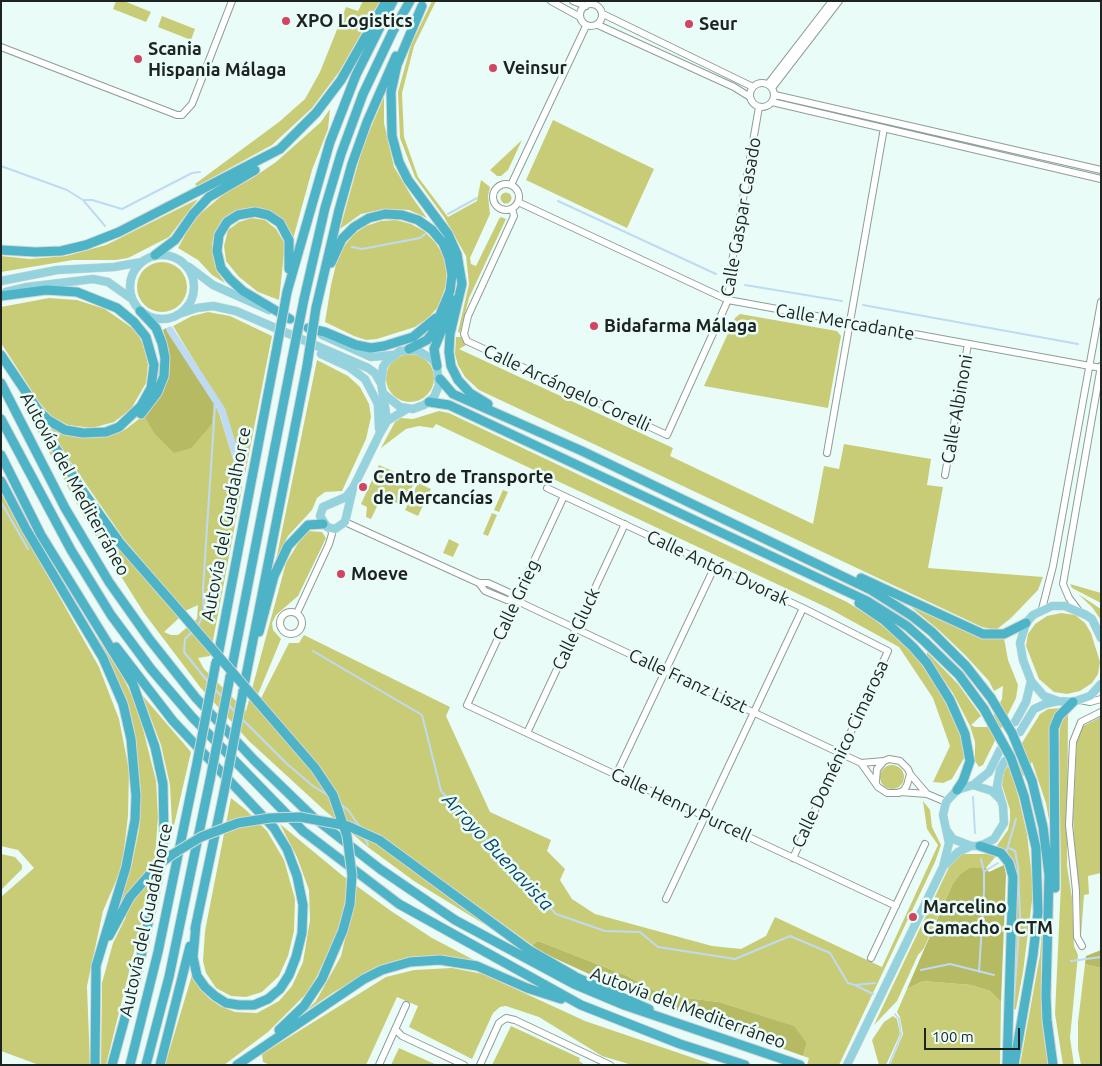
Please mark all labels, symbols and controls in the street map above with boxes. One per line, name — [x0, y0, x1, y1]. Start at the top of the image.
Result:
place label: XPO Logistics — [296, 10, 413, 32]
place label: Seur — [699, 13, 738, 35]
marker: XPO Logistics — [280, 15, 292, 27]
marker: Seur — [683, 18, 695, 30]
place label: Scania Hispania Málaga — [148, 38, 286, 80]
marker: Scania Hispania Málaga — [132, 53, 144, 65]
place label: Veinsur — [503, 57, 567, 79]
marker: Veinsur — [487, 62, 499, 74]
street label: Calle Gaspar Casado — [716, 135, 766, 299]
street label: Calle Mercadante — [774, 299, 916, 345]
place label: Bidafarma Málaga — [604, 315, 757, 337]
marker: Bidafarma Málaga — [588, 320, 600, 332]
street label: Calle Arcángelo Corelli — [480, 340, 654, 436]
street label: Calle Albinoni — [937, 353, 977, 465]
street label: Autovía del Mediterráneo — [16, 388, 134, 580]
street label: Autovía del Guadalhorce — [197, 425, 255, 623]
place label: Centro de Transporte de Mercancías — [373, 466, 553, 508]
marker: Centro de Transporte de Mercancías — [357, 481, 369, 493]
street label: Calle Antón Dvorak — [643, 525, 793, 611]
street label: Calle Grieg — [488, 556, 544, 644]
place label: Moeve — [351, 563, 408, 585]
marker: Moeve — [335, 568, 347, 580]
street label: Calle Gluck — [548, 584, 604, 674]
street label: Calle Franz Liszt — [625, 644, 751, 718]
street label: Calle Doménico Cimarosa — [787, 657, 893, 851]
street label: Calle Henry Purcell — [608, 763, 754, 847]
water label: Arroyo Buenavista — [438, 789, 558, 915]
street label: Autovía del Guadalhorce — [115, 821, 177, 1019]
place label: Marcelino Camacho - CTM — [923, 896, 1053, 939]
marker: Marcelino Camacho - CTM — [907, 911, 919, 923]
street label: Autovía del Mediterráneo — [587, 963, 789, 1053]
scale bar — [927, 1018, 1023, 1050]
text: 100 m — [932, 1028, 974, 1045]

